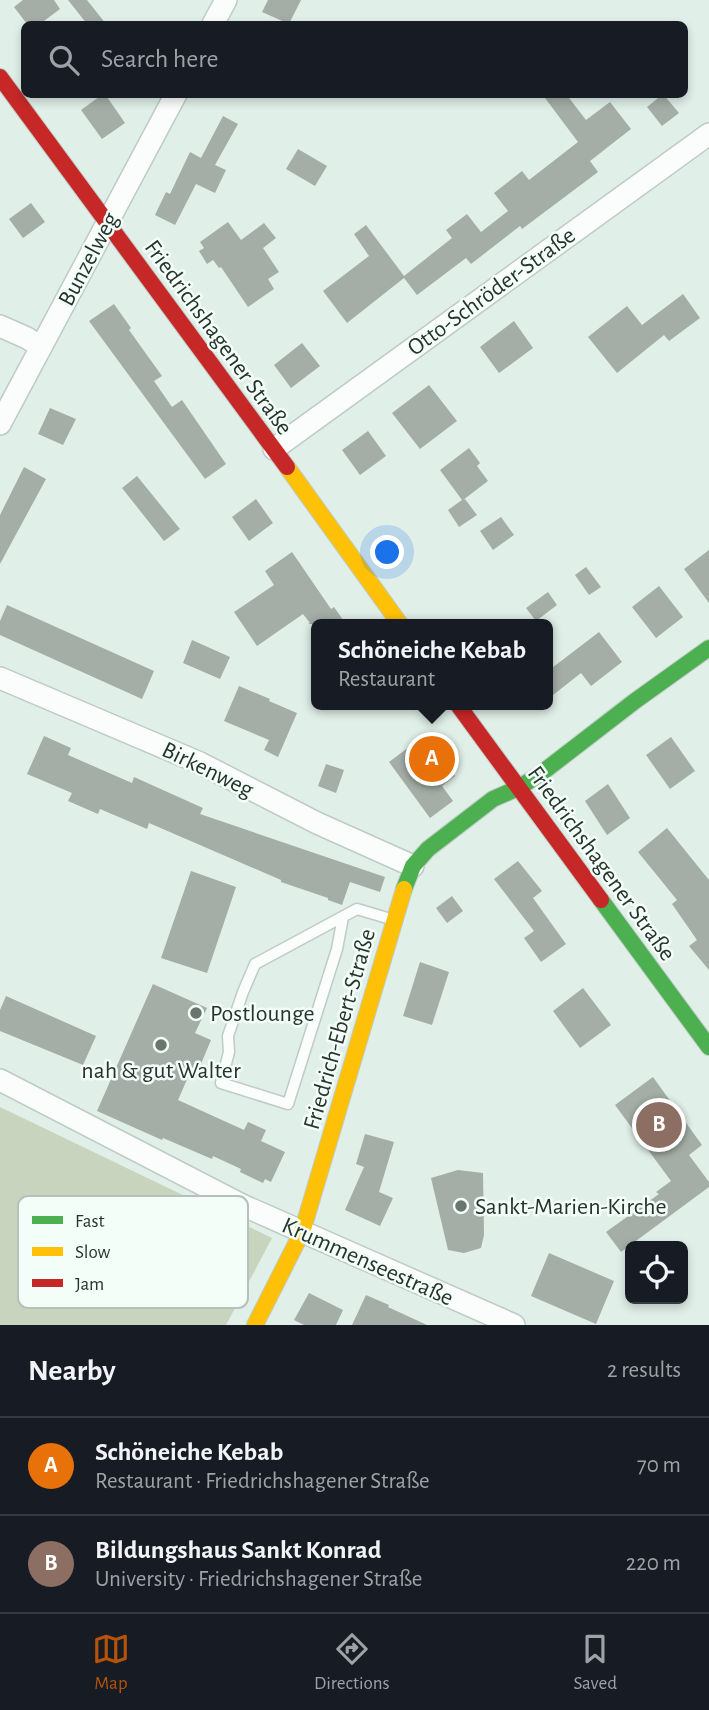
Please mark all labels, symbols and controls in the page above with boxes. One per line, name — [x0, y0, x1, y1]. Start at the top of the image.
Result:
search box — [21, 21, 688, 98]
icon: search — [45, 41, 83, 79]
text: Search here — [101, 46, 219, 72]
street label: Bunzelweg — [54, 208, 124, 310]
street label: Otto-Schröder-Straße — [403, 223, 580, 361]
street label: Friedrichshagener Straße — [140, 236, 297, 439]
your location — [370, 535, 404, 569]
popup — [311, 619, 553, 710]
text: Schöneiche Kebab — [338, 637, 526, 663]
text: Restaurant — [338, 668, 435, 691]
pin: A — [409, 733, 455, 785]
street label: Birkenweg — [158, 738, 257, 802]
street label: Friedrichshagener Straße — [523, 762, 680, 965]
street label: Friedrich-Ebert-Straße — [300, 926, 380, 1132]
place label: Postlounge — [210, 1002, 315, 1026]
marker: Postlounge — [188, 1005, 204, 1021]
marker: nah & gut Walter — [153, 1037, 169, 1053]
place label: nah & gut Walter — [81, 1059, 241, 1083]
pin: B — [636, 1099, 682, 1151]
place label: Sankt-Marien-Kirche — [475, 1195, 667, 1219]
legend — [18, 1196, 248, 1308]
marker: Sankt-Marien-Kirche — [453, 1198, 469, 1214]
text: Fast — [75, 1212, 105, 1231]
street label: Krummenseestraße — [278, 1213, 457, 1310]
map controls — [625, 1241, 688, 1304]
button: locate — [625, 1241, 688, 1304]
text: Slow — [75, 1243, 111, 1262]
text: Jam — [75, 1275, 104, 1294]
text: Nearby — [28, 1356, 116, 1386]
text: 2 results — [607, 1359, 681, 1382]
text: Schöneiche Kebab — [95, 1439, 283, 1465]
text: A — [44, 1454, 58, 1477]
text: 70 m — [637, 1454, 681, 1477]
text: Restaurant · Friedrichshagener Straße — [95, 1470, 430, 1493]
text: Bildungshaus Sankt Konrad — [95, 1537, 381, 1563]
text: B — [44, 1552, 58, 1575]
text: 220 m — [626, 1552, 681, 1575]
text: University · Friedrichshagener Straße — [95, 1568, 422, 1591]
tab: Map — [92, 1630, 130, 1695]
tab: Directions — [314, 1630, 390, 1695]
tab: Saved — [574, 1630, 617, 1695]

